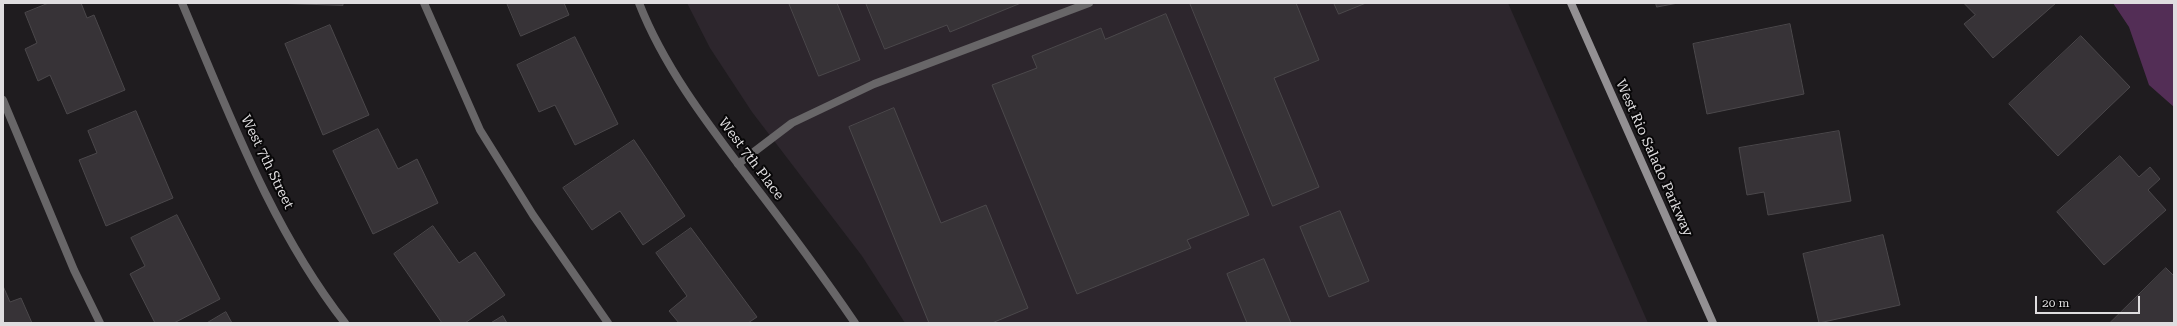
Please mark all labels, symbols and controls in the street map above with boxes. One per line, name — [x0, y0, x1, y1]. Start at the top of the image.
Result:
street label: West Rio Salado Parkway — [1612, 77, 1696, 239]
street label: West 7th Street — [237, 112, 297, 212]
street label: West 7th Place — [715, 115, 787, 203]
scale bar — [2037, 288, 2142, 314]
text: 20 m — [2042, 296, 2069, 310]

